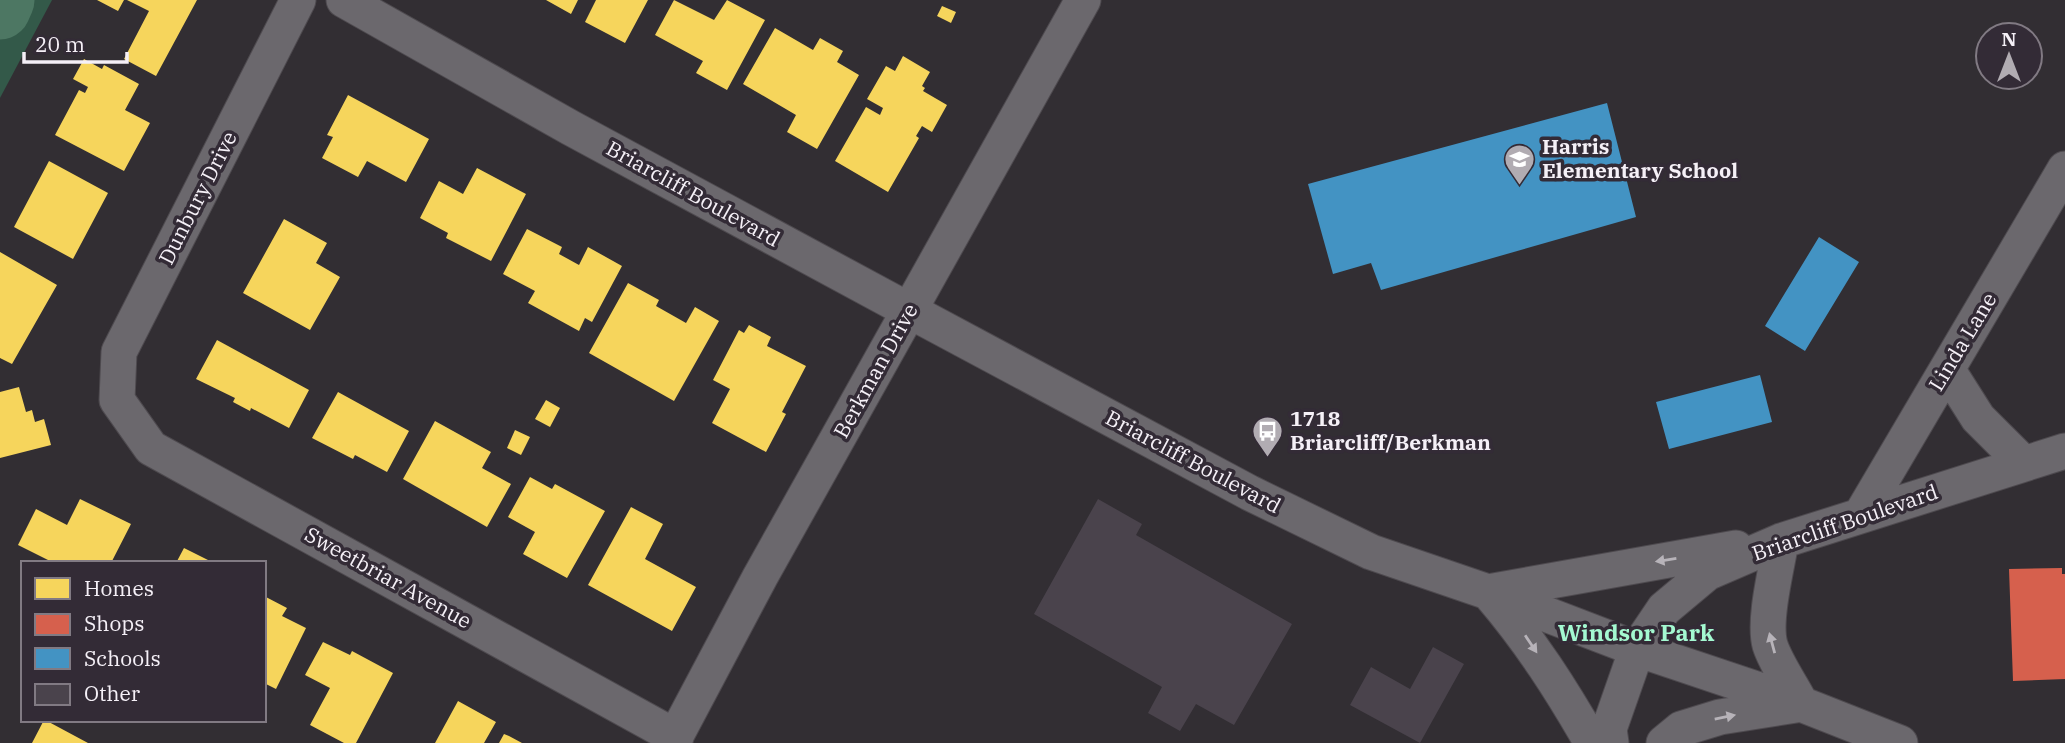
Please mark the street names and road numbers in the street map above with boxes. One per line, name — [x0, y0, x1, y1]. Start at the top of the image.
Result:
street label: Dunbury Drive — [152, 126, 243, 269]
street label: Briarcliff Boulevard — [602, 134, 786, 253]
street label: Linda Lane — [1922, 287, 2003, 396]
street label: Berkman Drive — [827, 298, 924, 443]
street label: Briarcliff Boulevard — [1101, 403, 1286, 519]
street label: Briarcliff Boulevard — [1748, 477, 1941, 567]
street label: Sweetbriar Avenue — [300, 520, 477, 635]

